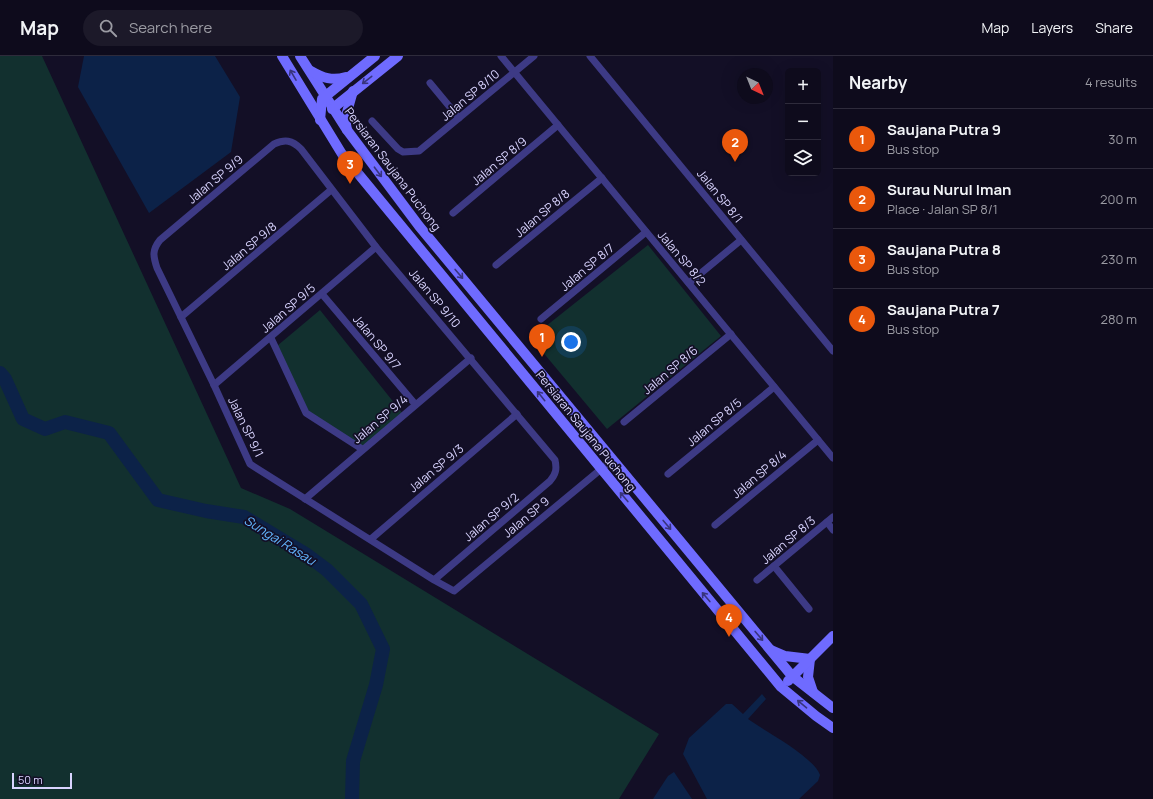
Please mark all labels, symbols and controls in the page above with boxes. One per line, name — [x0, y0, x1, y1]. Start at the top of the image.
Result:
search box — [83, 10, 363, 46]
text: Map — [20, 15, 59, 41]
icon: search — [97, 17, 119, 39]
text: Search here — [129, 17, 212, 38]
text: Map — [981, 18, 1009, 37]
text: Layers — [1031, 18, 1073, 37]
text: Share — [1095, 18, 1133, 37]
street label: Jalan SP 8/10 — [437, 65, 503, 125]
north arrow — [737, 68, 773, 104]
map controls — [785, 68, 821, 176]
button: + — [785, 68, 821, 104]
one-way arrow — [289, 69, 297, 81]
text: Nearby — [849, 71, 907, 94]
text: 4 results — [1085, 73, 1137, 91]
one-way arrow — [361, 76, 372, 84]
street label: Persiaran Saujana Puchong — [341, 104, 445, 234]
button: − — [785, 104, 821, 140]
text: Saujana Putra 9 — [887, 119, 1001, 140]
pin: 2 — [722, 129, 748, 162]
text: 1 — [859, 130, 865, 148]
text: 30 m — [1108, 130, 1137, 148]
street label: Jalan SP 8/9 — [468, 133, 530, 189]
button: layers — [785, 140, 821, 176]
text: Bus stop — [887, 140, 939, 158]
street label: Jalan SP 9/9 — [184, 151, 246, 207]
pin: 3 — [337, 151, 363, 184]
one-way arrow — [374, 166, 383, 177]
street label: Jalan SP 8/1 — [693, 166, 747, 226]
text: Surau Nurul Iman — [887, 179, 1012, 200]
street label: Jalan SP 8/8 — [511, 185, 573, 241]
text: 2 — [858, 190, 866, 208]
text: 200 m — [1100, 190, 1137, 208]
text: Place · Jalan SP 8/1 — [887, 200, 998, 218]
street label: Jalan SP 9/8 — [218, 218, 280, 274]
street label: Jalan SP 8/2 — [654, 227, 710, 289]
street label: Jalan SP 8/7 — [556, 239, 618, 295]
text: Saujana Putra 8 — [887, 239, 1001, 260]
text: 3 — [858, 250, 866, 268]
text: 230 m — [1101, 250, 1137, 268]
text: Bus stop — [887, 260, 939, 278]
street label: Jalan SP 9/10 — [405, 265, 465, 331]
one-way arrow — [454, 269, 463, 279]
street label: Jalan SP 9/5 — [257, 279, 319, 336]
text: Saujana Putra 7 — [887, 299, 1000, 320]
text: 4 — [858, 310, 866, 328]
text: 280 m — [1100, 310, 1137, 328]
street label: Jalan SP 9/7 — [349, 311, 405, 373]
text: Bus stop — [887, 320, 939, 338]
pin: 1 — [529, 324, 555, 357]
your location — [561, 332, 581, 352]
street label: Jalan SP 8/6 — [639, 342, 701, 398]
street label: Persiaran Saujana Puchong — [532, 367, 640, 495]
street label: Jalan SP 9/4 — [349, 391, 411, 447]
one-way arrow — [537, 391, 546, 402]
street label: Jalan SP 9/1 — [224, 394, 268, 460]
street label: Jalan SP 8/5 — [683, 394, 745, 450]
street label: Jalan SP 9/3 — [405, 440, 467, 496]
street label: Jalan SP 8/4 — [728, 446, 790, 502]
street label: Jalan SP 9/2 — [460, 489, 522, 545]
one-way arrow — [619, 491, 628, 502]
street label: Jalan SP 9 — [499, 493, 553, 541]
water label: Sungai Rasau — [241, 511, 320, 570]
street label: Jalan SP 8/3 — [757, 512, 819, 568]
one-way arrow — [662, 520, 671, 531]
one-way arrow — [702, 592, 711, 603]
pin: 4 — [716, 604, 742, 637]
one-way arrow — [754, 631, 763, 642]
one-way arrow — [797, 700, 807, 709]
scale bar — [12, 771, 72, 790]
text: 50 m — [18, 772, 43, 787]

